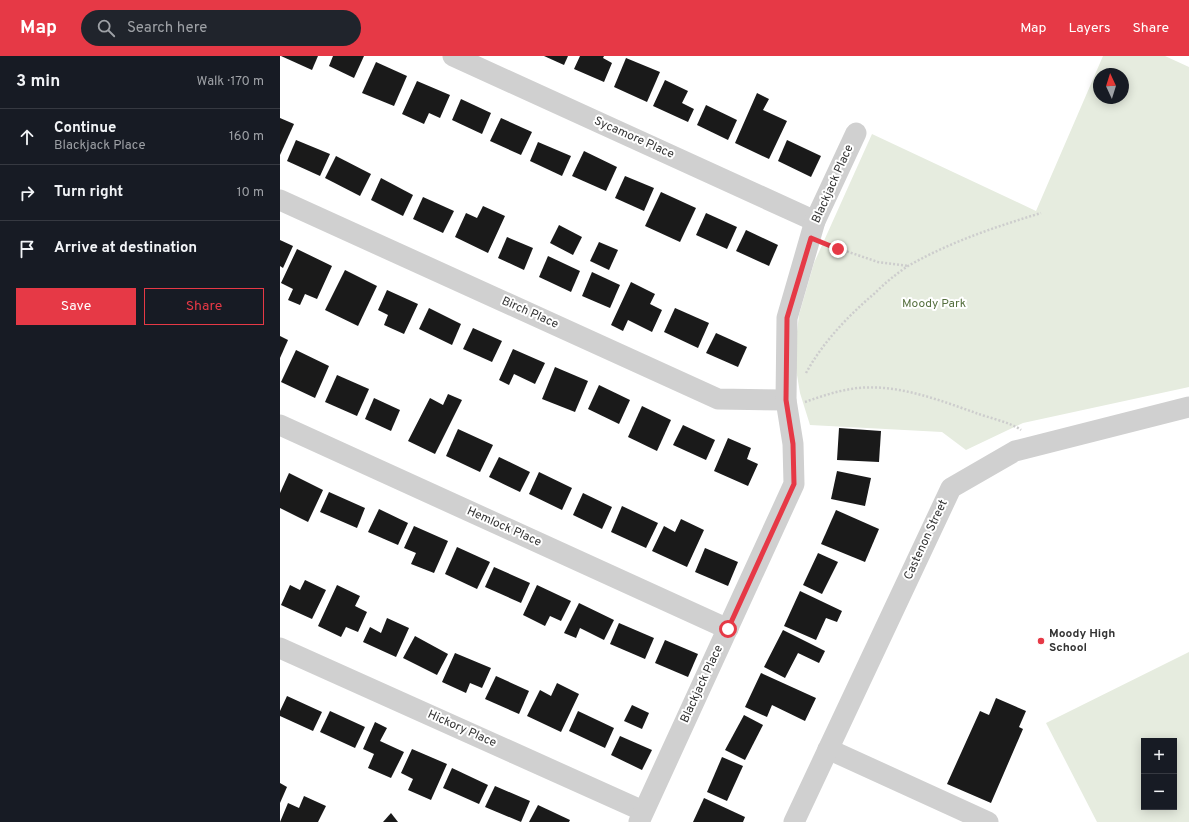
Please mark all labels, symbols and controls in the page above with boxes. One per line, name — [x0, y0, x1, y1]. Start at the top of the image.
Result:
search box — [81, 10, 361, 46]
text: Map — [20, 16, 57, 40]
icon: search — [95, 17, 117, 39]
text: Search here — [127, 19, 207, 38]
text: Map — [1020, 20, 1046, 37]
text: Layers — [1068, 20, 1110, 37]
text: Share — [1132, 20, 1169, 37]
north arrow — [1093, 68, 1129, 104]
text: 3 min — [16, 71, 60, 93]
text: Walk · 170 m — [197, 74, 264, 90]
street label: Sycamore Place — [591, 113, 677, 163]
text: Continue — [54, 119, 116, 138]
icon: ahead — [16, 126, 38, 148]
text: 160 m — [229, 129, 264, 145]
text: Blackjack Place — [54, 138, 145, 154]
street label: Blackjack Place — [809, 142, 857, 226]
icon: right — [16, 182, 38, 204]
text: Turn right — [54, 183, 123, 202]
text: 10 m — [237, 185, 264, 201]
icon: arrive — [16, 238, 38, 260]
text: Arrive at destination — [54, 239, 197, 258]
route end — [829, 240, 847, 258]
button: Save — [16, 288, 136, 325]
button: Share — [144, 288, 264, 325]
street label: Birch Place — [499, 293, 561, 333]
park label: Moody Park — [902, 296, 966, 312]
street label: Castenon Street — [900, 497, 952, 583]
street label: Hemlock Place — [464, 503, 544, 551]
route start — [719, 620, 737, 638]
place label: Moody High School — [1049, 626, 1115, 656]
marker: Moody High School — [1036, 636, 1046, 646]
street label: Blackjack Place — [677, 642, 727, 726]
street label: Hickory Place — [425, 707, 499, 751]
map controls — [1141, 738, 1177, 810]
button: + — [1141, 738, 1177, 774]
button: − — [1141, 774, 1177, 810]

